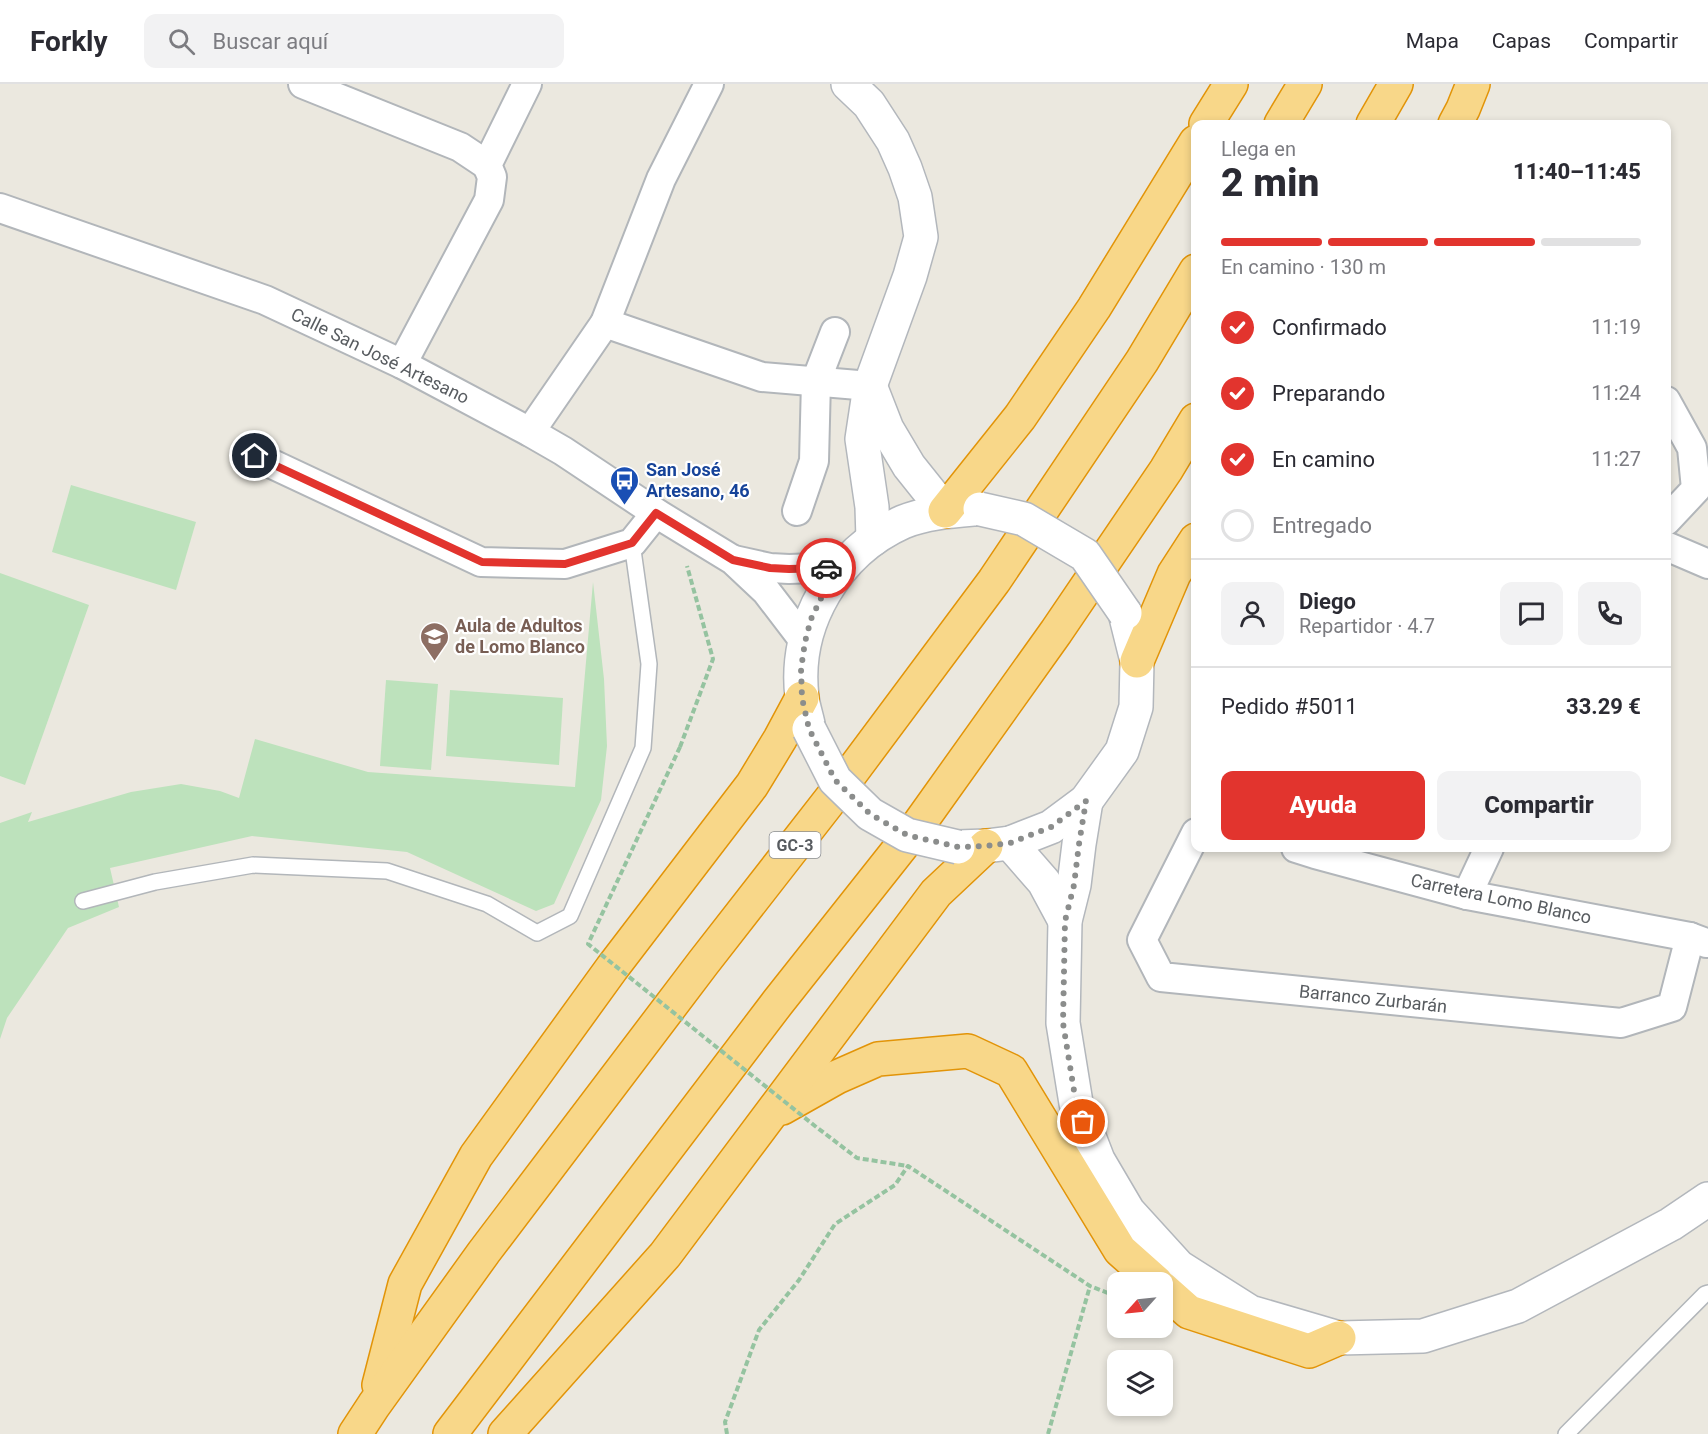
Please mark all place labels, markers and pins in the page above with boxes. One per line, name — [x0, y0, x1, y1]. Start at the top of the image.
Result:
pin — [229, 430, 280, 481]
place label: San José Artesano, 46 — [646, 459, 750, 501]
bus stop icon: San José Artesano, 46 — [609, 464, 641, 506]
place label: Aula de Adultos de Lomo Blanco — [455, 615, 585, 657]
school or university icon: Aula de Adultos de Lomo Blanco — [418, 620, 450, 662]
pin — [1057, 1096, 1108, 1147]

